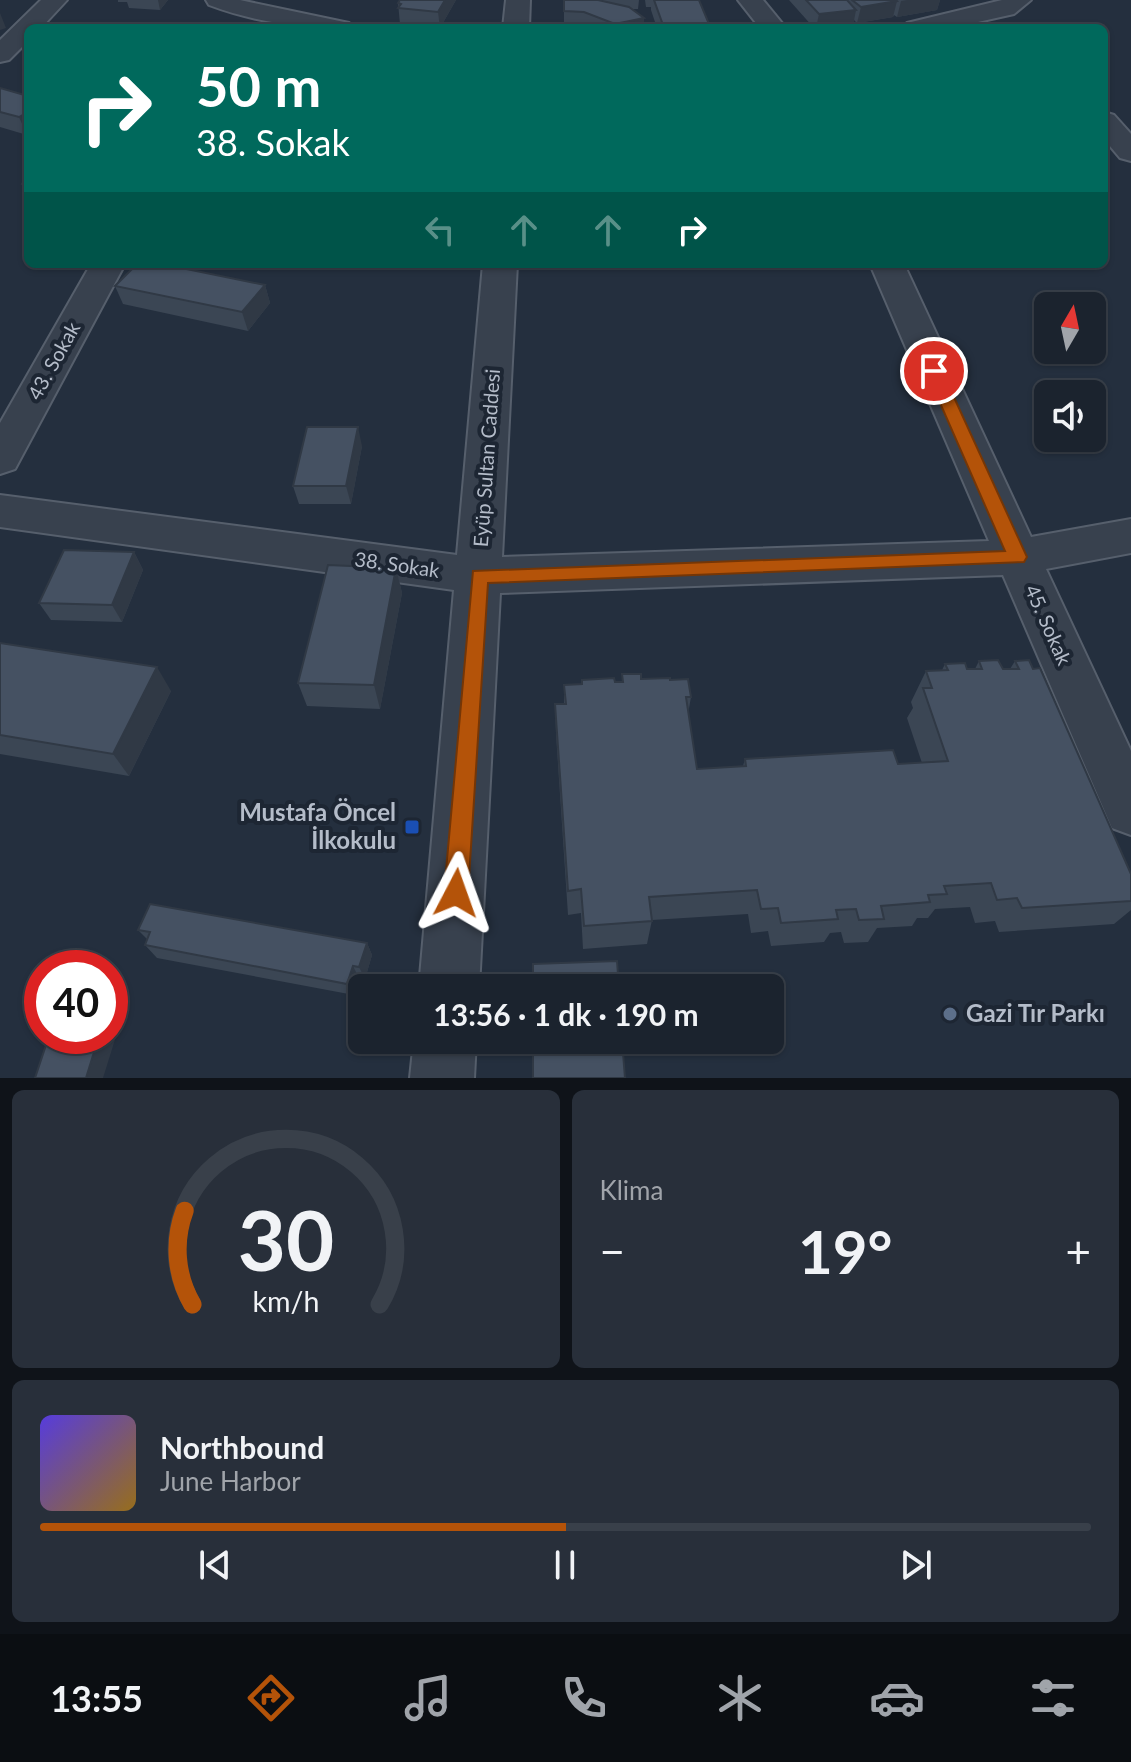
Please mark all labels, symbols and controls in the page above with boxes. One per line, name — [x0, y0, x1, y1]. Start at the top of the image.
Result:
text: 50 m — [196, 52, 321, 119]
icon: right — [64, 56, 168, 160]
text: 38. Sokak — [196, 120, 350, 164]
icon: left — [418, 208, 462, 252]
icon: ahead — [502, 208, 546, 252]
icon: ahead — [586, 208, 630, 252]
icon: right — [670, 208, 714, 252]
north arrow — [1034, 292, 1106, 364]
map controls — [1034, 292, 1106, 452]
street label: 43. Sokak — [22, 317, 85, 404]
pin — [900, 337, 968, 405]
icon: arrive — [912, 349, 956, 393]
street label: Eyüp Sultan Caddesi — [468, 368, 504, 548]
button: sound — [1034, 380, 1106, 452]
street label: 38. Sokak — [353, 546, 442, 582]
street label: 45. Sokak — [1021, 581, 1078, 669]
place label: Mustafa Öncel İlkokulu — [239, 797, 396, 854]
marker: Mustafa Öncel İlkokulu — [403, 818, 421, 836]
position arrow — [414, 851, 498, 935]
speed limit sign: 40 — [24, 950, 128, 1054]
text: 13:56 · 1 dk · 190 m — [433, 996, 699, 1032]
place label: Gazi Tır Parkı — [966, 998, 1105, 1027]
marker: Gazi Tır Parkı — [941, 1005, 959, 1023]
text: Klima — [600, 1174, 663, 1206]
text: 30 — [238, 1189, 334, 1289]
text: 19° — [798, 1215, 893, 1287]
text: − — [600, 1225, 625, 1277]
text: + — [1065, 1225, 1091, 1277]
text: km/h — [252, 1284, 319, 1318]
text: Northbound — [160, 1429, 324, 1465]
text: June Harbor — [160, 1465, 301, 1497]
icon: previous — [193, 1543, 237, 1587]
icon: pause — [543, 1543, 587, 1587]
icon: next — [894, 1543, 938, 1587]
icon: directions — [243, 1670, 299, 1726]
icon: music — [400, 1670, 456, 1726]
icon: phone — [556, 1670, 612, 1726]
icon: climate — [712, 1670, 768, 1726]
icon: car — [869, 1670, 925, 1726]
icon: filters — [1025, 1670, 1081, 1726]
text: 13:55 — [50, 1676, 143, 1720]

